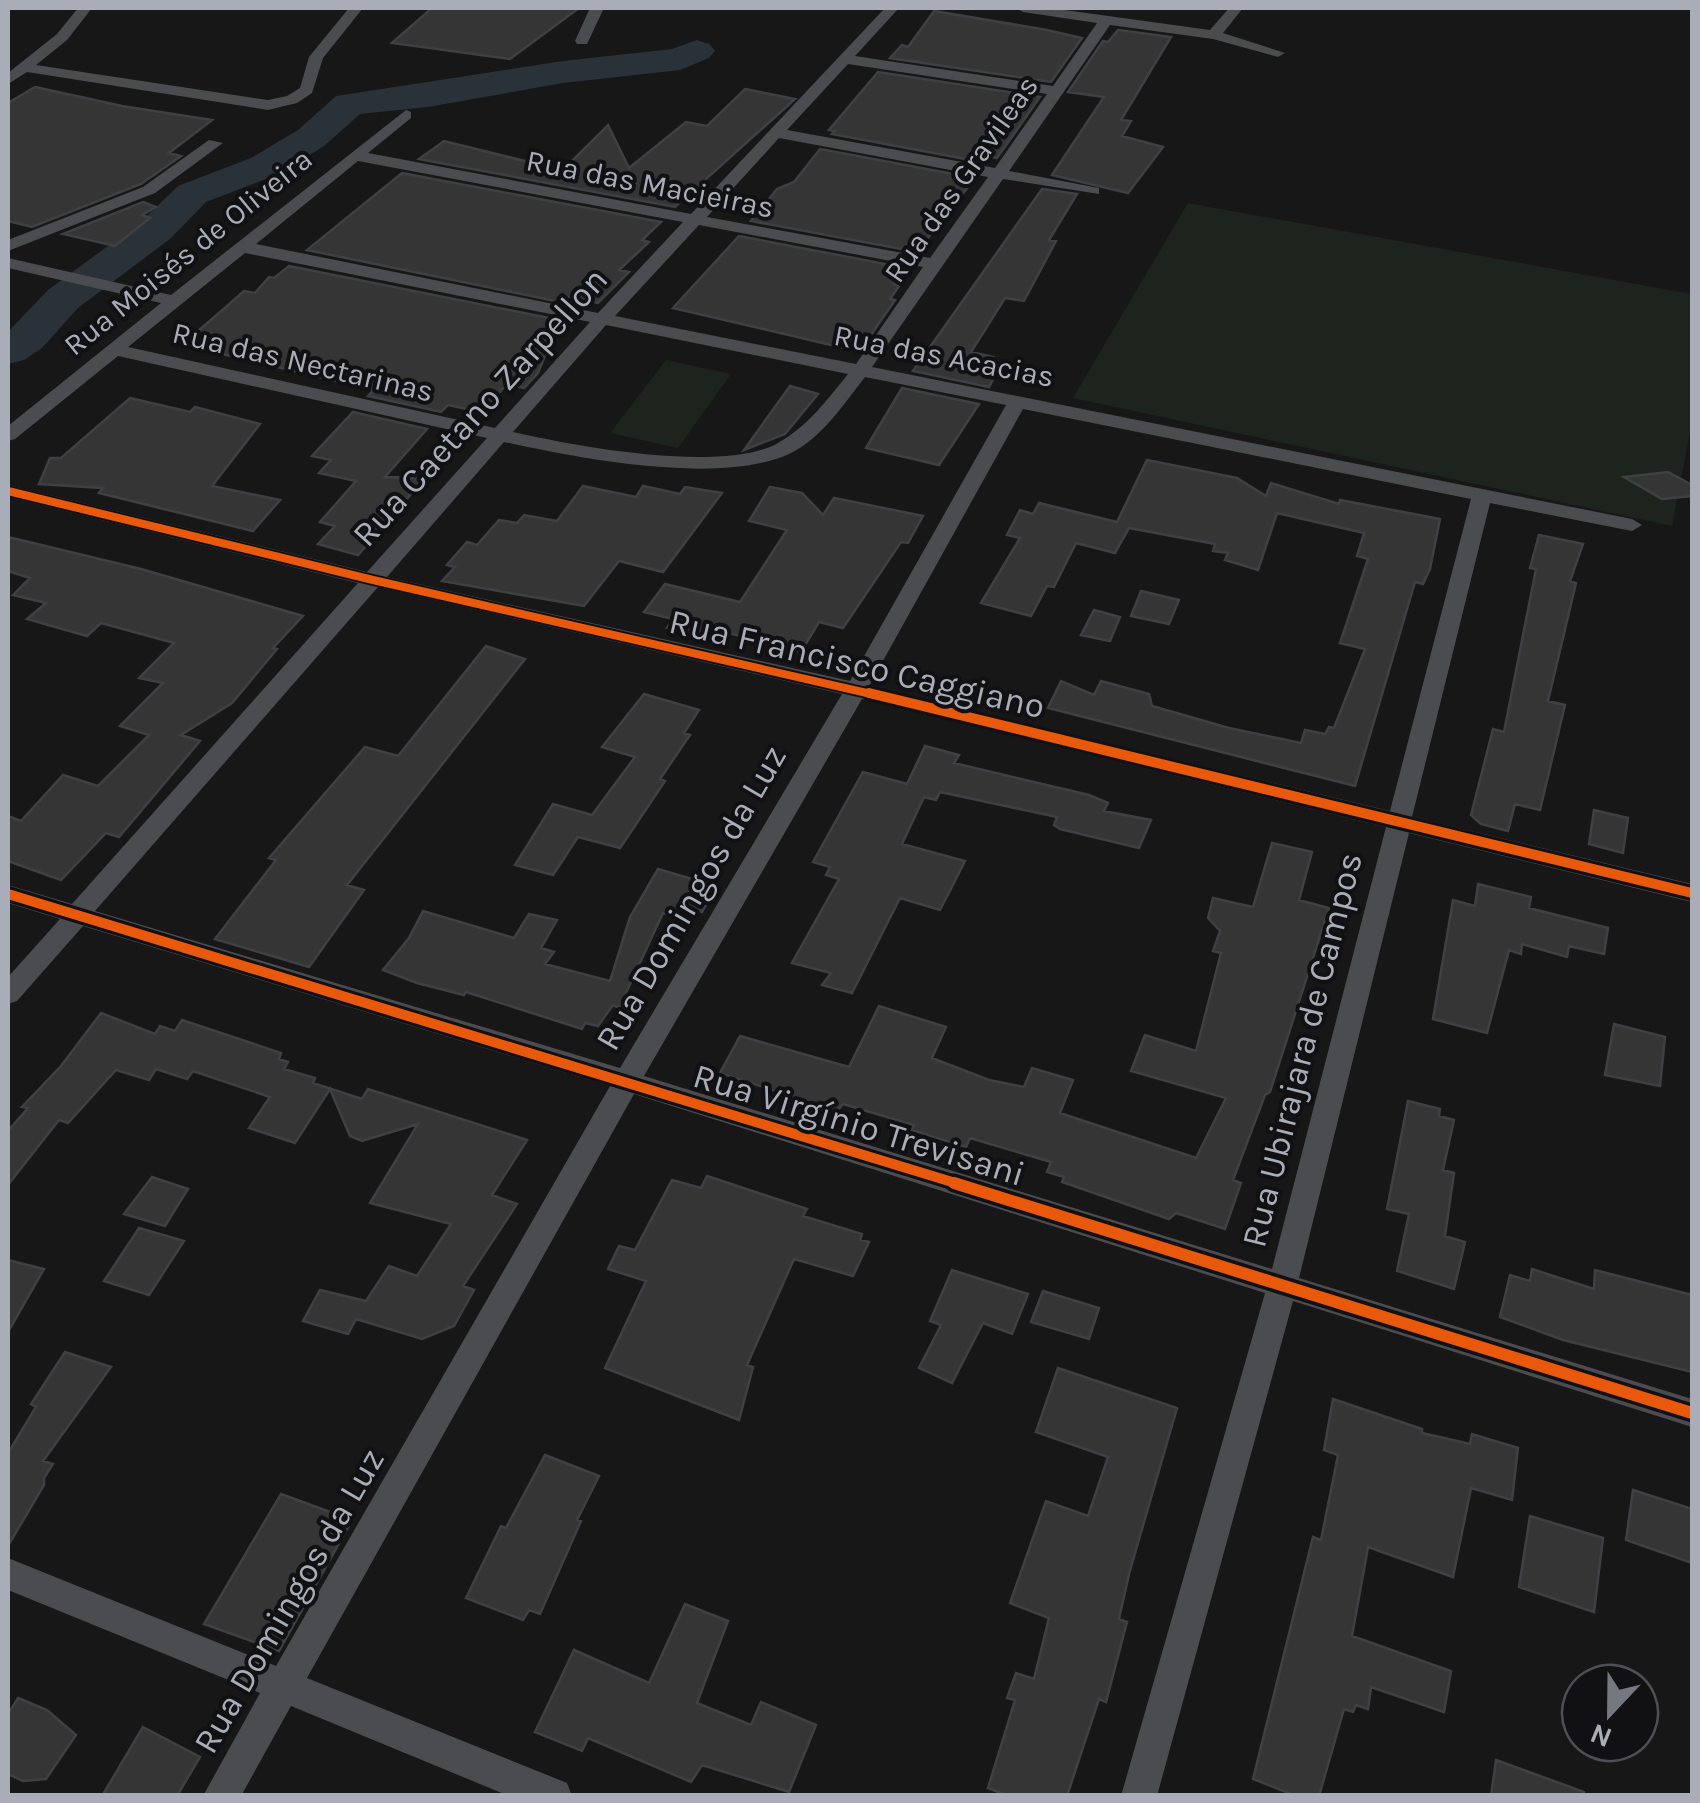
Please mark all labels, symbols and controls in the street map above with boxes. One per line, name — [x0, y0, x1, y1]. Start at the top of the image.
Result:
street label: Rua das Gravileas — [876, 69, 1046, 289]
street label: Rua Moisés de Oliveira — [57, 141, 319, 363]
street label: Rua das Macieiras — [523, 142, 777, 226]
street label: Rua Caetano Zarpellon — [344, 259, 616, 555]
street label: Rua das Nectarinas — [169, 314, 437, 410]
street label: Rua das Acacias — [831, 317, 1057, 395]
street label: Rua Francisco Caggiano — [665, 601, 1049, 727]
street label: Rua Domingos da Luz — [587, 738, 795, 1058]
street label: Rua Ubirajara de Campos — [1233, 849, 1371, 1251]
street label: Rua Virgínio Trevisani — [688, 1055, 1030, 1195]
street label: Rua Domingos da Luz — [185, 1441, 393, 1761]
north arrow — [1560, 1663, 1660, 1763]
text: N — [1585, 1717, 1616, 1755]

